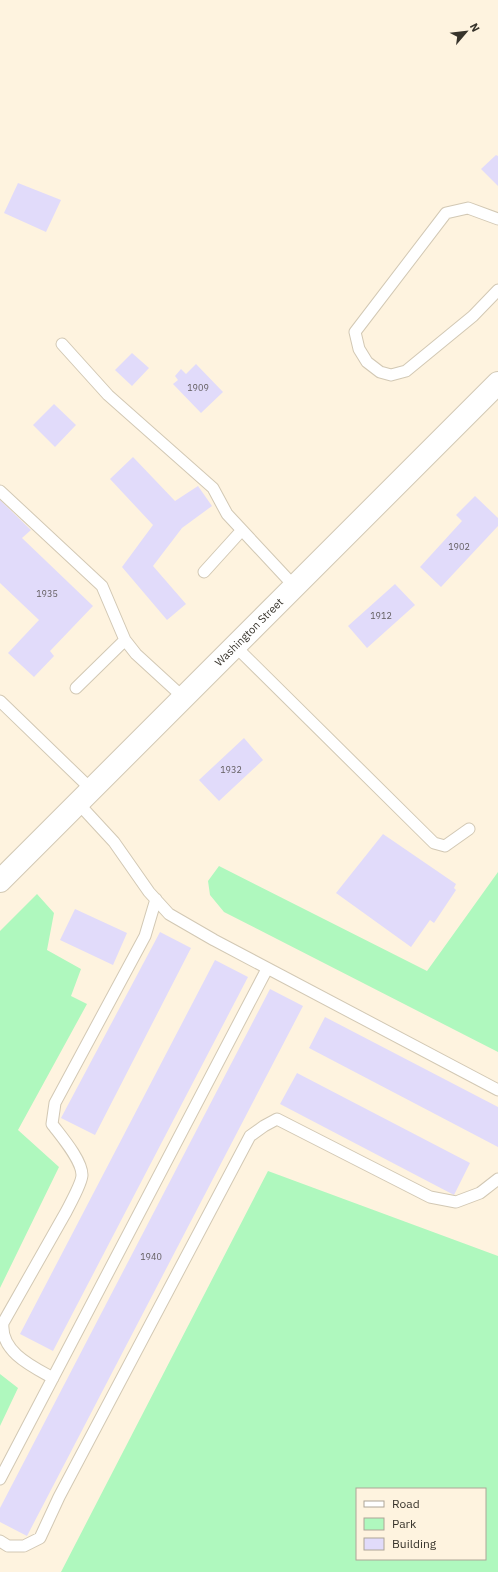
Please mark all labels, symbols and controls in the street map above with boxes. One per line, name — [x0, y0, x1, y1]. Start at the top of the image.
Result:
north arrow — [446, 12, 486, 52]
text: N — [467, 21, 483, 34]
house number: 1909 — [187, 382, 209, 393]
house number: 1902 — [448, 541, 470, 552]
house number: 1935 — [36, 588, 58, 599]
street label: Washington Street — [212, 595, 286, 669]
house number: 1912 — [370, 610, 392, 621]
house number: 1932 — [220, 764, 242, 775]
house number: 1940 — [140, 1251, 162, 1262]
legend — [356, 1488, 486, 1560]
text: Road — [392, 1496, 420, 1511]
text: Park — [392, 1516, 417, 1531]
text: Building — [392, 1536, 437, 1551]

